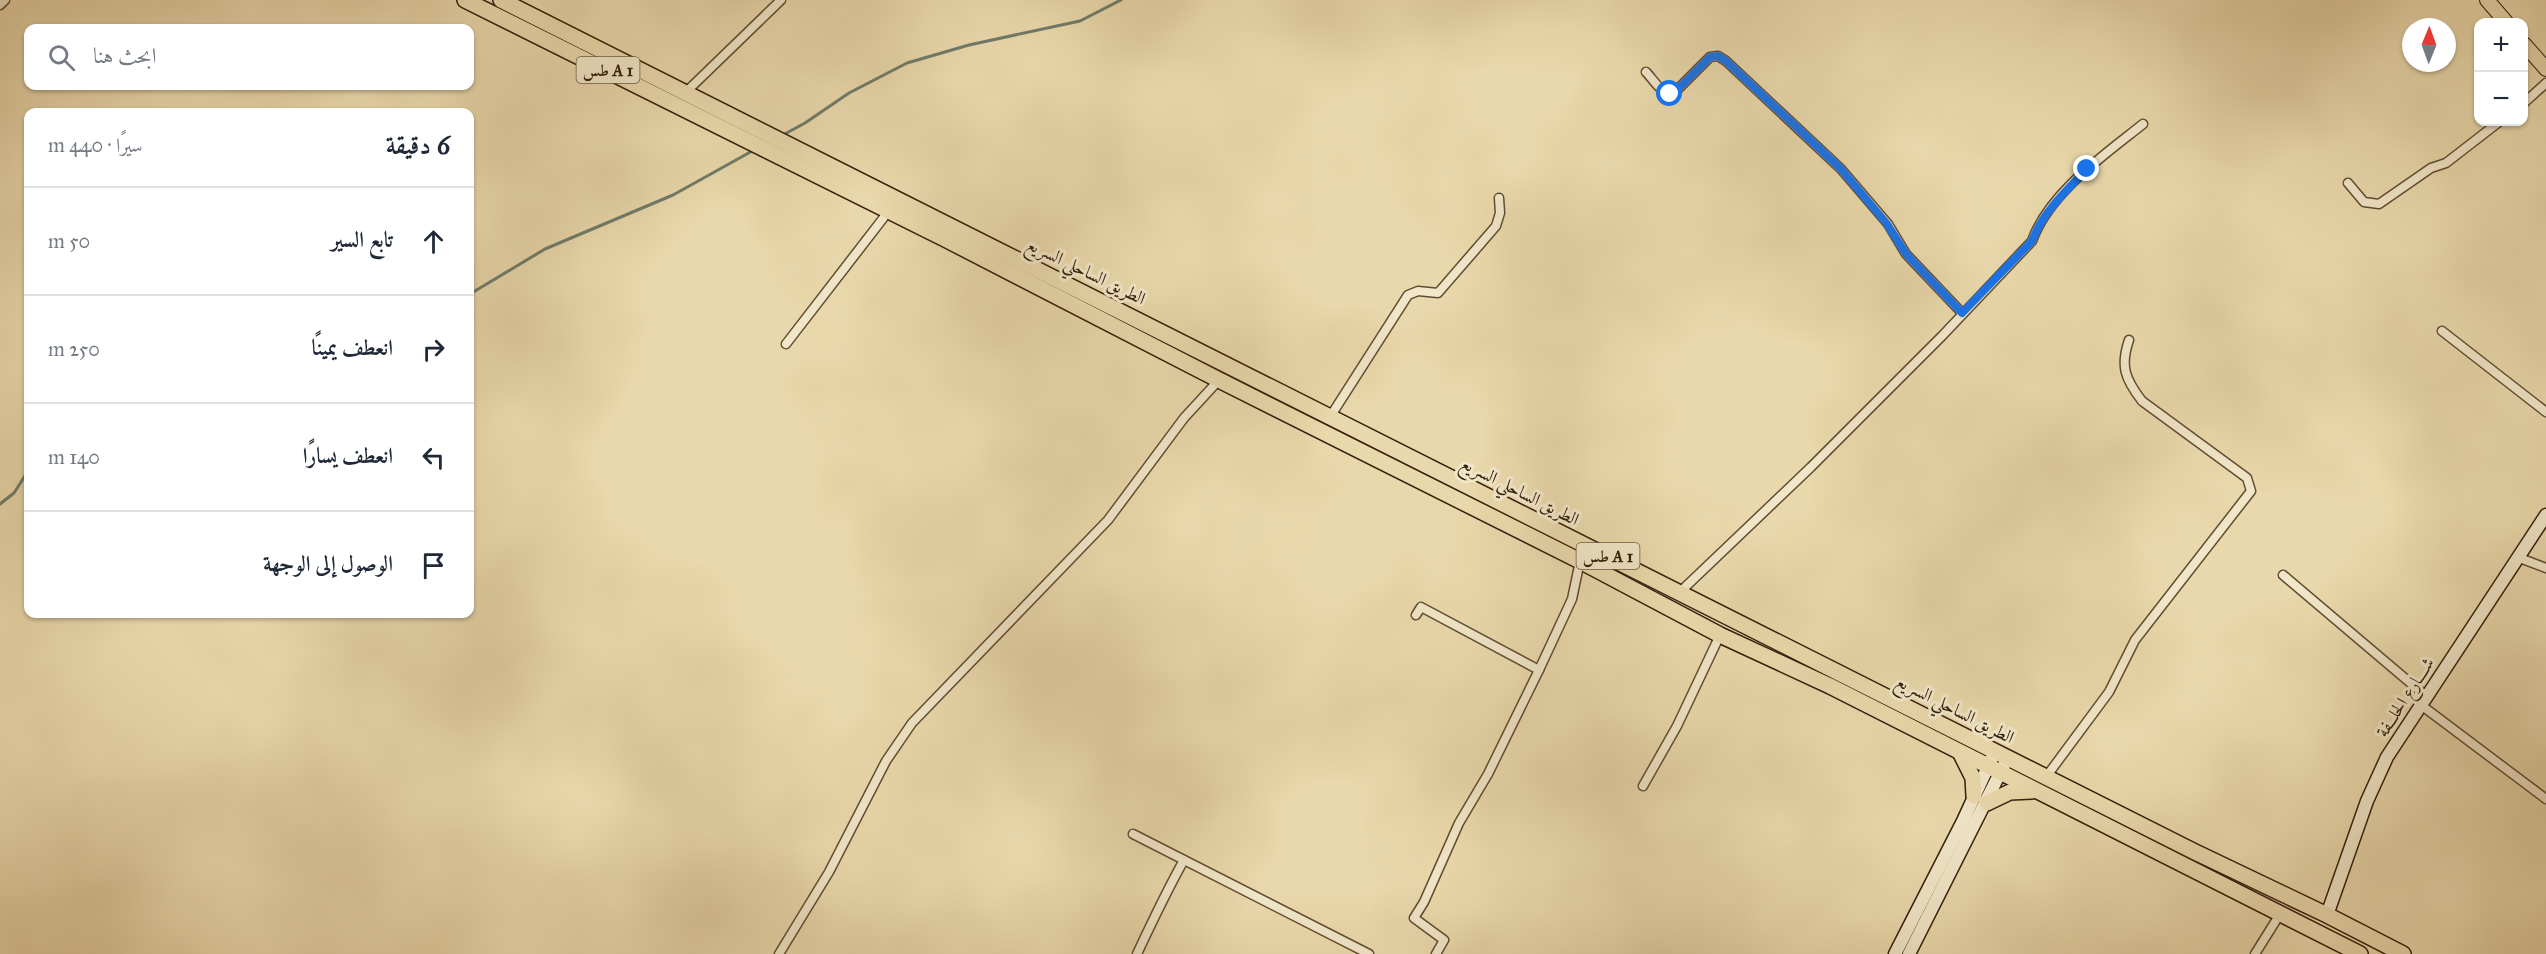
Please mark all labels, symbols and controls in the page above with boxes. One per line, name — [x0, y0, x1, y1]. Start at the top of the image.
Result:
north arrow — [2402, 18, 2456, 72]
map controls — [2474, 18, 2528, 126]
button: + — [2474, 18, 2528, 72]
search box — [24, 24, 474, 90]
icon: search — [45, 41, 78, 74]
text: ابحث هنا — [93, 42, 156, 69]
road number: طس A 1 — [576, 57, 640, 83]
button: − — [2474, 72, 2528, 126]
route start — [1656, 80, 1682, 106]
text: 6 دقيقة — [386, 129, 450, 161]
text: سيرًا · 440 m — [48, 133, 143, 157]
route end — [2073, 155, 2099, 181]
icon: ahead — [417, 225, 450, 258]
text: تابع السير — [331, 226, 393, 253]
text: 50 m — [48, 229, 90, 253]
street label: الطريق الساحلي السريع — [1020, 233, 1149, 315]
icon: right — [417, 333, 450, 366]
text: انعطف يمينًا — [312, 334, 393, 361]
text: 250 m — [48, 337, 100, 361]
icon: left — [417, 441, 450, 474]
text: انعطف يسارًا — [303, 442, 393, 469]
text: 140 m — [48, 445, 100, 469]
street label: الطريق الساحلي السريع — [1454, 452, 1583, 536]
road number: طس A 1 — [1576, 543, 1640, 569]
icon: arrive — [417, 549, 450, 582]
text: الوصول إلى الوجهة — [263, 550, 393, 577]
street label: شــــارع الحلـــفة — [2371, 653, 2442, 743]
street label: الطريق الساحلي السريع — [1889, 670, 2018, 754]

